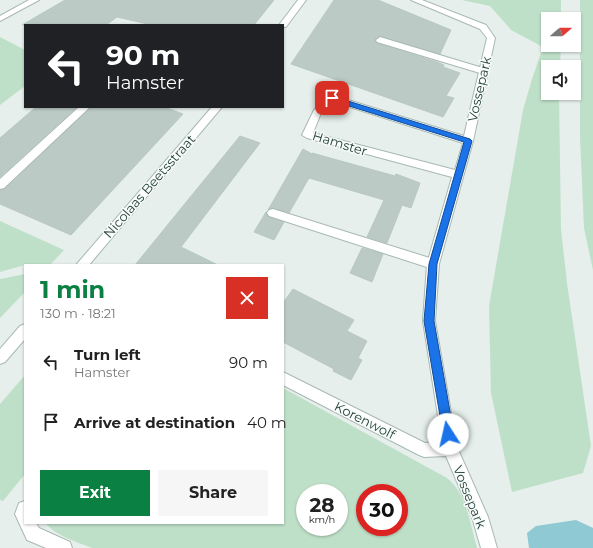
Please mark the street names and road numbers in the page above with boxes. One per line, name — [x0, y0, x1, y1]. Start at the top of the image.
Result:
street label: Vossepark — [464, 55, 494, 123]
street label: Hamster — [311, 127, 369, 159]
street label: Nicolaas Beetsstraat — [100, 131, 198, 241]
street label: Korenwolf — [332, 398, 399, 442]
street label: Vossepark — [450, 463, 490, 531]

